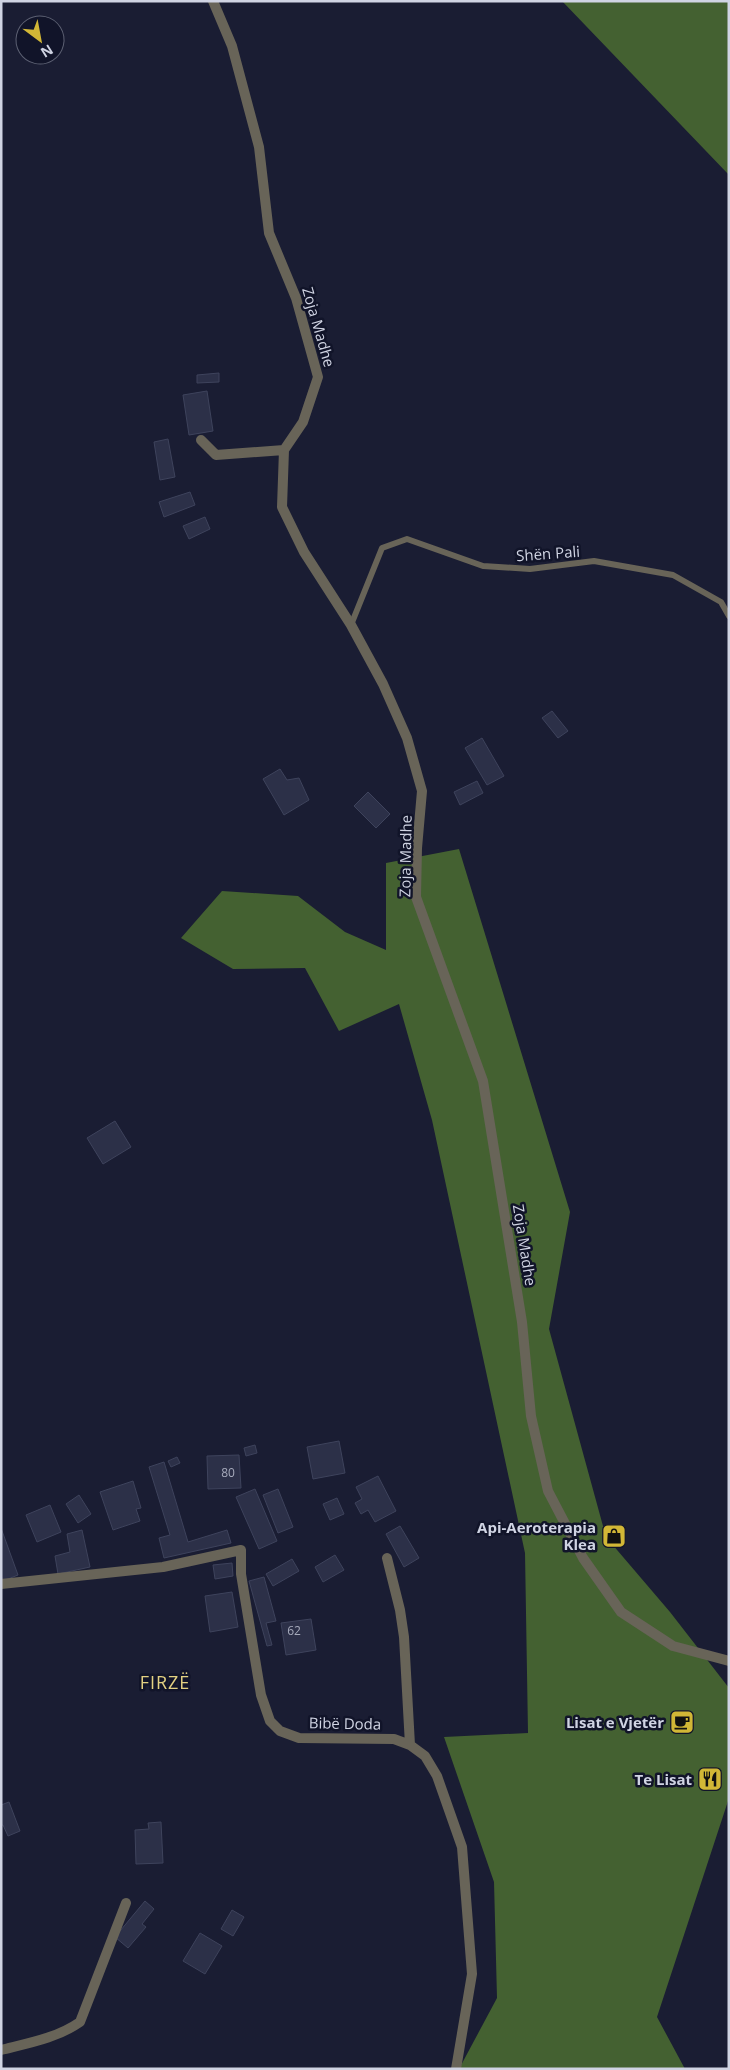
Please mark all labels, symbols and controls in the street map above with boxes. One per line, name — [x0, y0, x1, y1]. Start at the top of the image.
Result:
north arrow — [15, 15, 65, 65]
text: N — [37, 40, 57, 63]
street label: Zoja Madhe — [298, 285, 340, 369]
street label: Shën Pali — [515, 541, 581, 565]
street label: Zoja Madhe — [394, 815, 416, 897]
street label: Zoja Madhe — [509, 1203, 541, 1287]
house number: 80 — [221, 1464, 235, 1481]
place label: Api-Aeroterapia Klea — [477, 1517, 596, 1554]
shop icon: Api-Aeroterapia Klea — [601, 1523, 627, 1549]
house number: 62 — [287, 1622, 301, 1639]
district label: FIRZË — [140, 1670, 190, 1694]
cafe icon: Lisat e Vjetër — [669, 1709, 695, 1735]
street label: Bibë Doda — [309, 1712, 381, 1734]
place label: Lisat e Vjetër — [566, 1712, 664, 1732]
restaurant icon: Te Lisat — [697, 1766, 723, 1792]
place label: Te Lisat — [634, 1769, 692, 1789]

